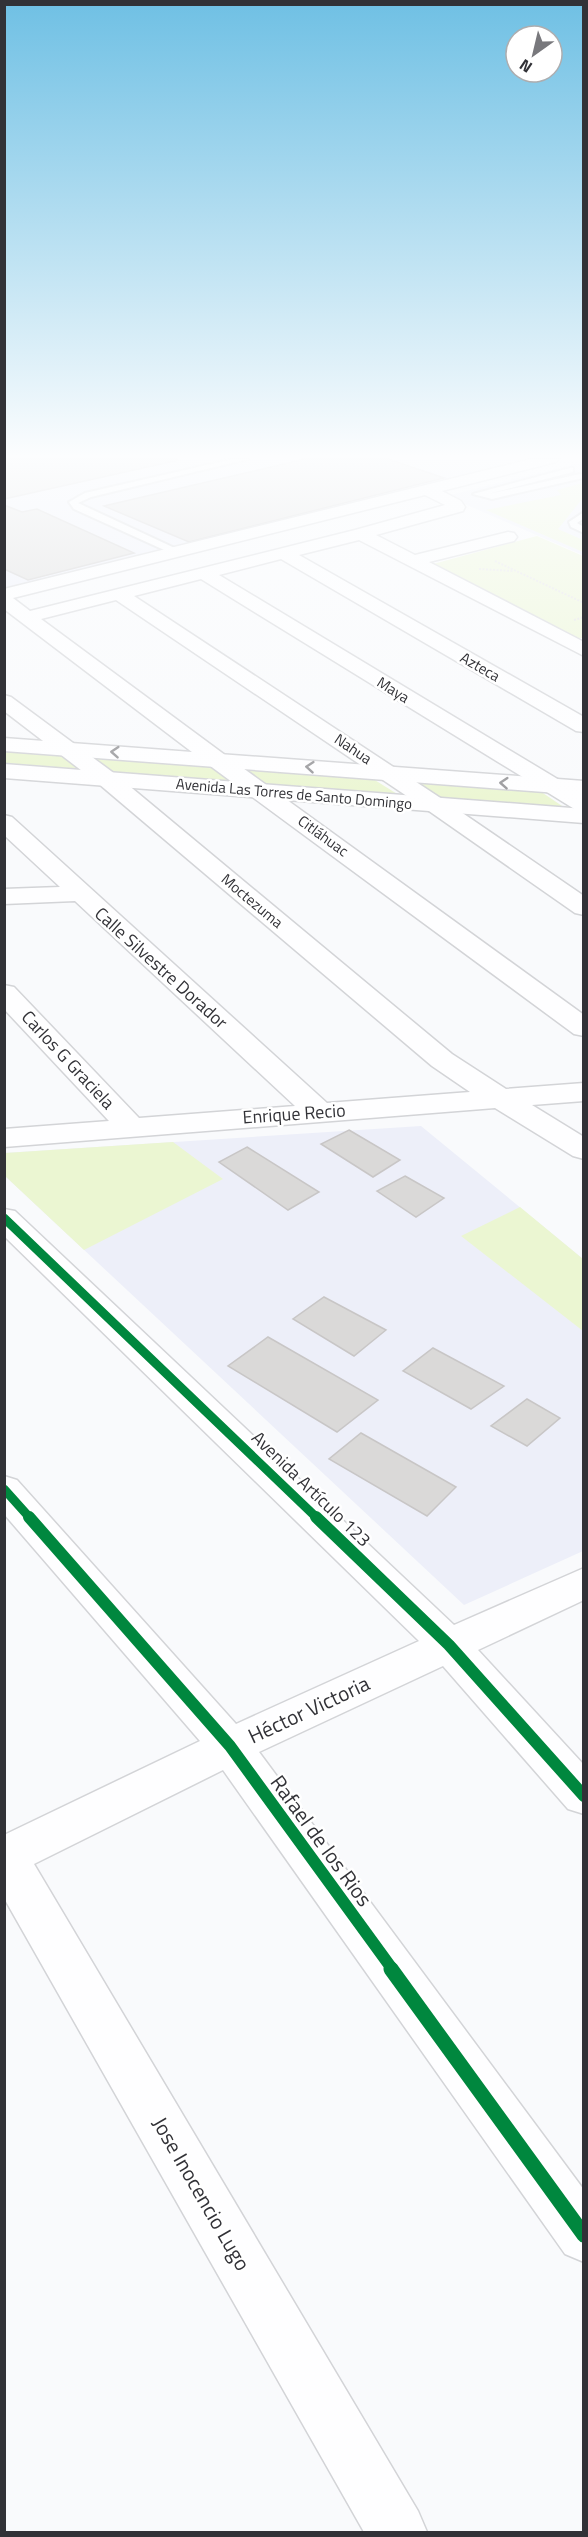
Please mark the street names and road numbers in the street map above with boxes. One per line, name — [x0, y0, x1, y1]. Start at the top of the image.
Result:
street label: Azteca — [456, 646, 505, 687]
street label: Maya — [372, 671, 414, 709]
street label: Nahua — [330, 728, 377, 770]
street label: Avenida Las Torres de Santo Domingo — [175, 772, 413, 815]
street label: Citláhuac — [293, 809, 353, 862]
street label: Moctezuma — [216, 868, 289, 934]
street label: Calle Silvestre Dorador — [89, 900, 234, 1035]
street label: Carlos G Graciela — [15, 1004, 121, 1115]
street label: Enrique Recio — [242, 1096, 346, 1131]
street label: Avenida Artículo 123 — [246, 1425, 377, 1553]
street label: Héctor Victoria — [242, 1667, 375, 1751]
street label: Rafael de los Rios — [263, 1768, 381, 1913]
street label: Jose Inocencio Lugo — [145, 2111, 259, 2276]

